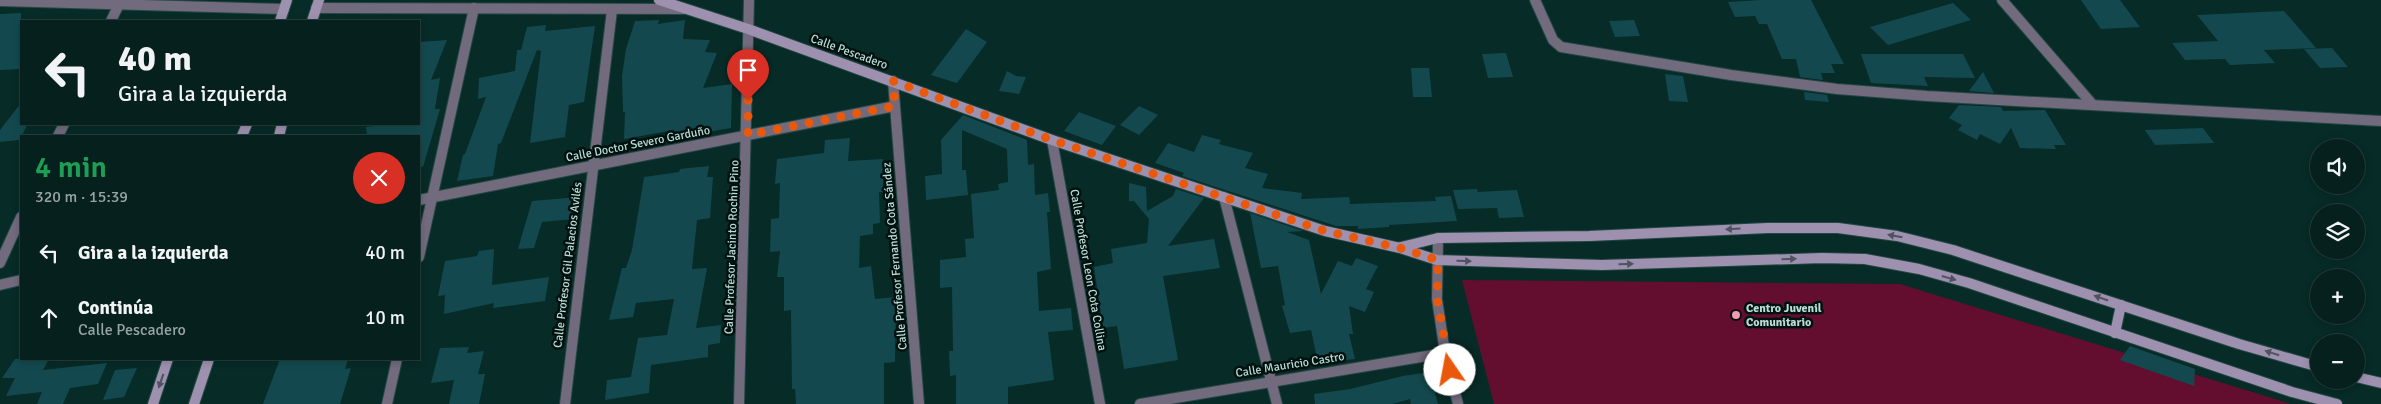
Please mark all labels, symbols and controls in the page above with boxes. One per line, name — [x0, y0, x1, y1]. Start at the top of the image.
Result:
street label: Calle Pescadero — [808, 31, 890, 73]
text: 40 m — [118, 37, 192, 80]
icon: left — [35, 40, 100, 105]
pin — [727, 49, 769, 100]
icon: arrive — [734, 56, 762, 84]
text: Gira a la izquierda — [118, 80, 287, 107]
street label: Calle Doctor Severo Garduño — [565, 123, 711, 165]
map controls — [2310, 139, 2365, 389]
button: sound — [2310, 139, 2365, 194]
text: 4 min — [35, 149, 107, 186]
button: close — [353, 152, 405, 204]
street label: Calle Profesor Jacinto Rochin Pino — [721, 160, 743, 334]
street label: Calle Profesor Fernando Cota Sández — [879, 162, 911, 350]
street label: Calle Profesor Gil Palacios Avilés — [550, 181, 586, 349]
text: 320 m · 15:39 — [35, 187, 128, 207]
street label: Calle Profesor Leon Cota Collina — [1066, 188, 1110, 352]
button: layers — [2310, 204, 2365, 259]
one-way arrow — [1725, 226, 1741, 234]
one-way arrow — [1887, 232, 1903, 240]
icon: left — [35, 239, 63, 267]
text: Gira a la izquierda — [78, 241, 228, 265]
text: 40 m — [365, 241, 405, 265]
one-way arrow — [1781, 255, 1797, 263]
one-way arrow — [1456, 257, 1472, 265]
one-way arrow — [1619, 260, 1635, 268]
button: + — [2310, 269, 2365, 324]
one-way arrow — [1942, 274, 1957, 282]
one-way arrow — [2093, 294, 2108, 301]
text: Continúa — [78, 296, 153, 320]
place label: Centro Juvenil Comunitario — [1746, 301, 1822, 330]
icon: ahead — [35, 304, 63, 332]
text: 10 m — [365, 306, 405, 330]
marker: Centro Juvenil Comunitario — [1730, 309, 1742, 321]
text: Calle Pescadero — [78, 320, 186, 340]
button: − — [2310, 334, 2365, 389]
position arrow — [1423, 343, 1475, 395]
street label: Calle Mauricio Castro — [1235, 349, 1345, 381]
one-way arrow — [2264, 349, 2279, 357]
one-way arrow — [157, 374, 164, 389]

